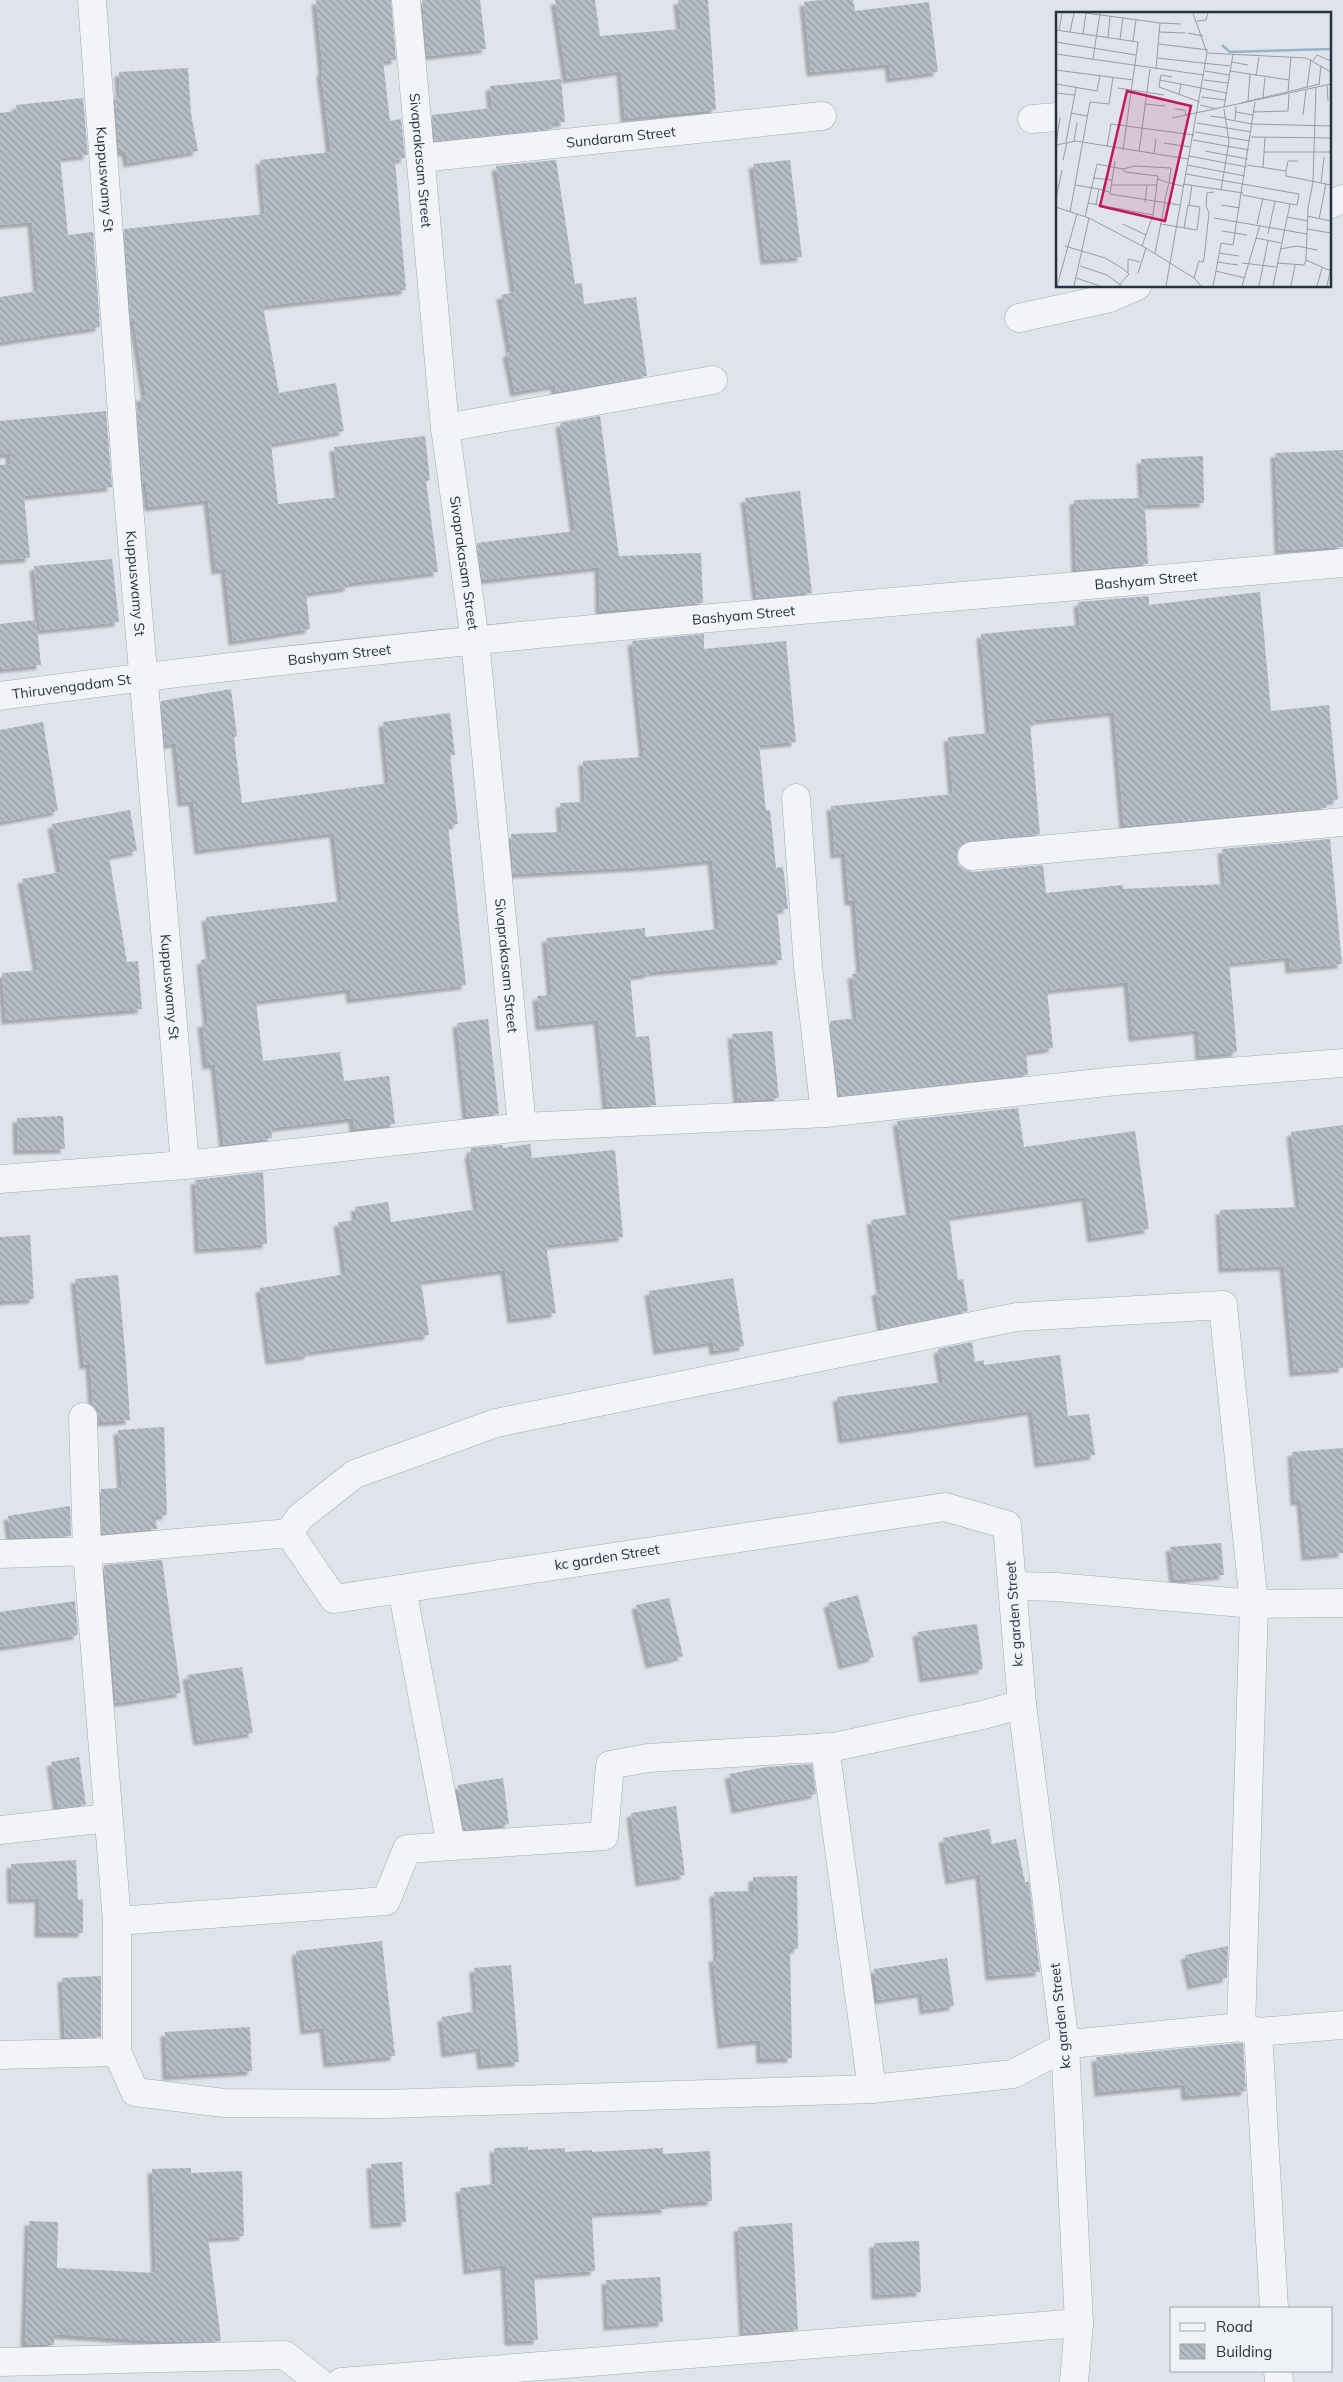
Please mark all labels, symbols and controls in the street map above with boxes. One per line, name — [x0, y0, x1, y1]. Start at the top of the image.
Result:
inset map — [1056, 12, 1330, 288]
street label: Sivaprakasam Street — [406, 92, 436, 229]
street label: Sundaram Street — [565, 122, 677, 152]
street label: Kuppuswamy St — [92, 126, 118, 233]
street label: Sivaprakasam Street — [446, 495, 482, 631]
street label: Kuppuswamy St — [122, 530, 149, 637]
street label: Bashyam Street — [1094, 567, 1198, 594]
street label: Bashyam Street — [691, 601, 796, 629]
street label: Bashyam Street — [287, 640, 392, 669]
street label: Thiruvengadam St — [11, 670, 132, 703]
street label: Sivaprakasam Street — [491, 897, 522, 1034]
street label: Kuppuswamy St — [156, 933, 183, 1041]
street label: kc garden Street — [553, 1540, 661, 1574]
street label: kc garden Street — [1001, 1560, 1027, 1668]
street label: kc garden Street — [1045, 1962, 1074, 2070]
legend — [1170, 2307, 1333, 2372]
text: Road — [1216, 2317, 1253, 2336]
text: Building — [1216, 2342, 1272, 2361]

